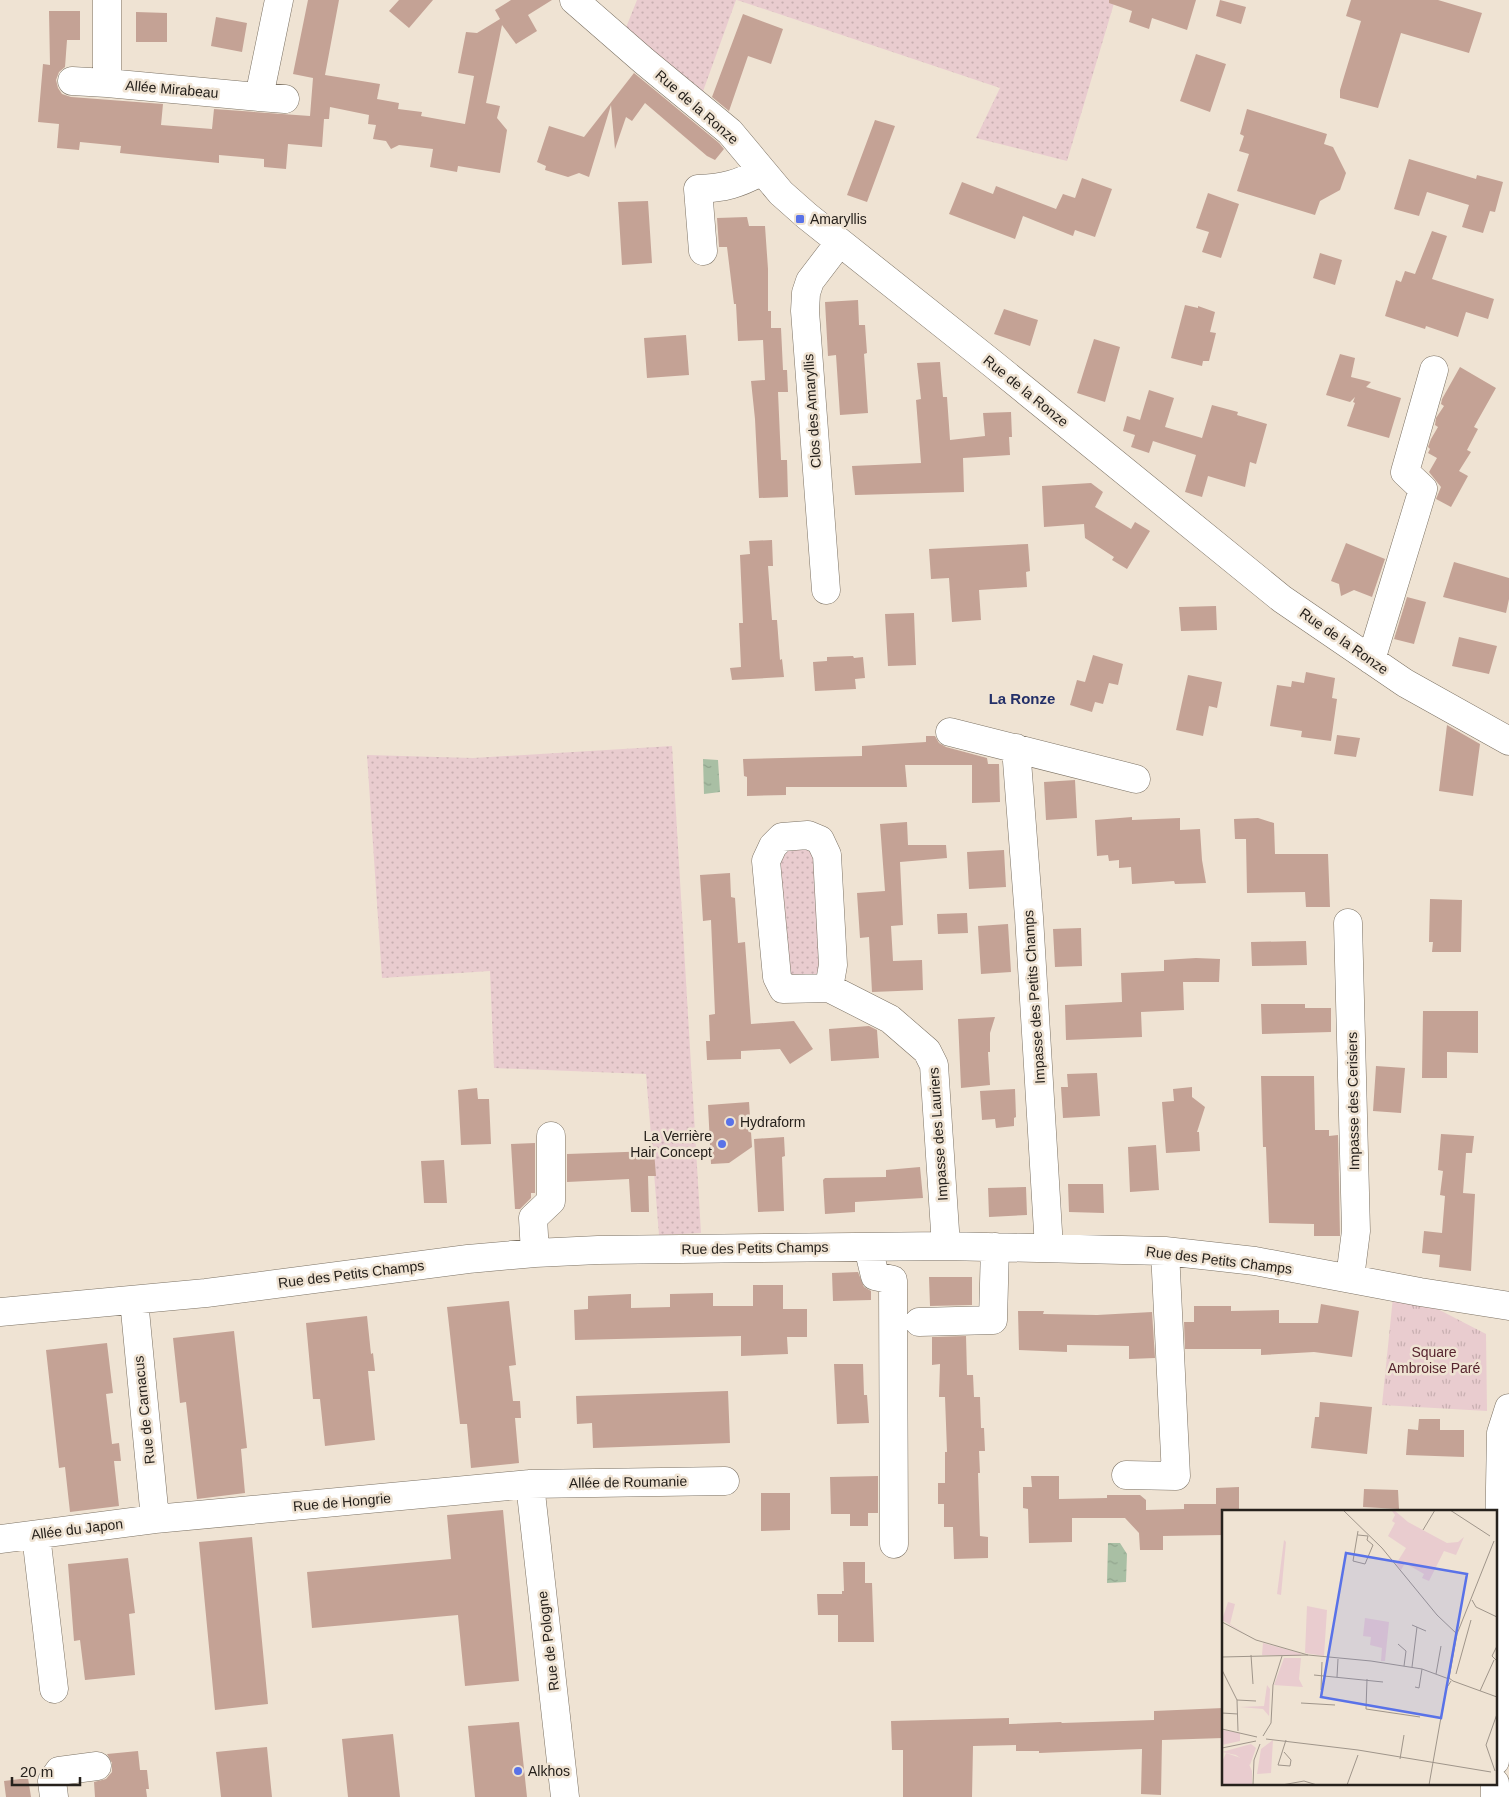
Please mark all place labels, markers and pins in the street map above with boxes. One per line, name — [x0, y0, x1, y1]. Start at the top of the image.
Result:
place label: Amaryllis — [810, 211, 867, 227]
marker: Amaryllis — [794, 213, 806, 225]
place label: Hydraform — [740, 1114, 805, 1130]
marker: Hydraform — [724, 1116, 736, 1128]
place label: La Verrière Hair Concept — [630, 1128, 712, 1160]
marker: La Verrière Hair Concept — [716, 1138, 728, 1150]
place label: Alkhos — [528, 1763, 570, 1779]
marker: Alkhos — [512, 1765, 524, 1777]

